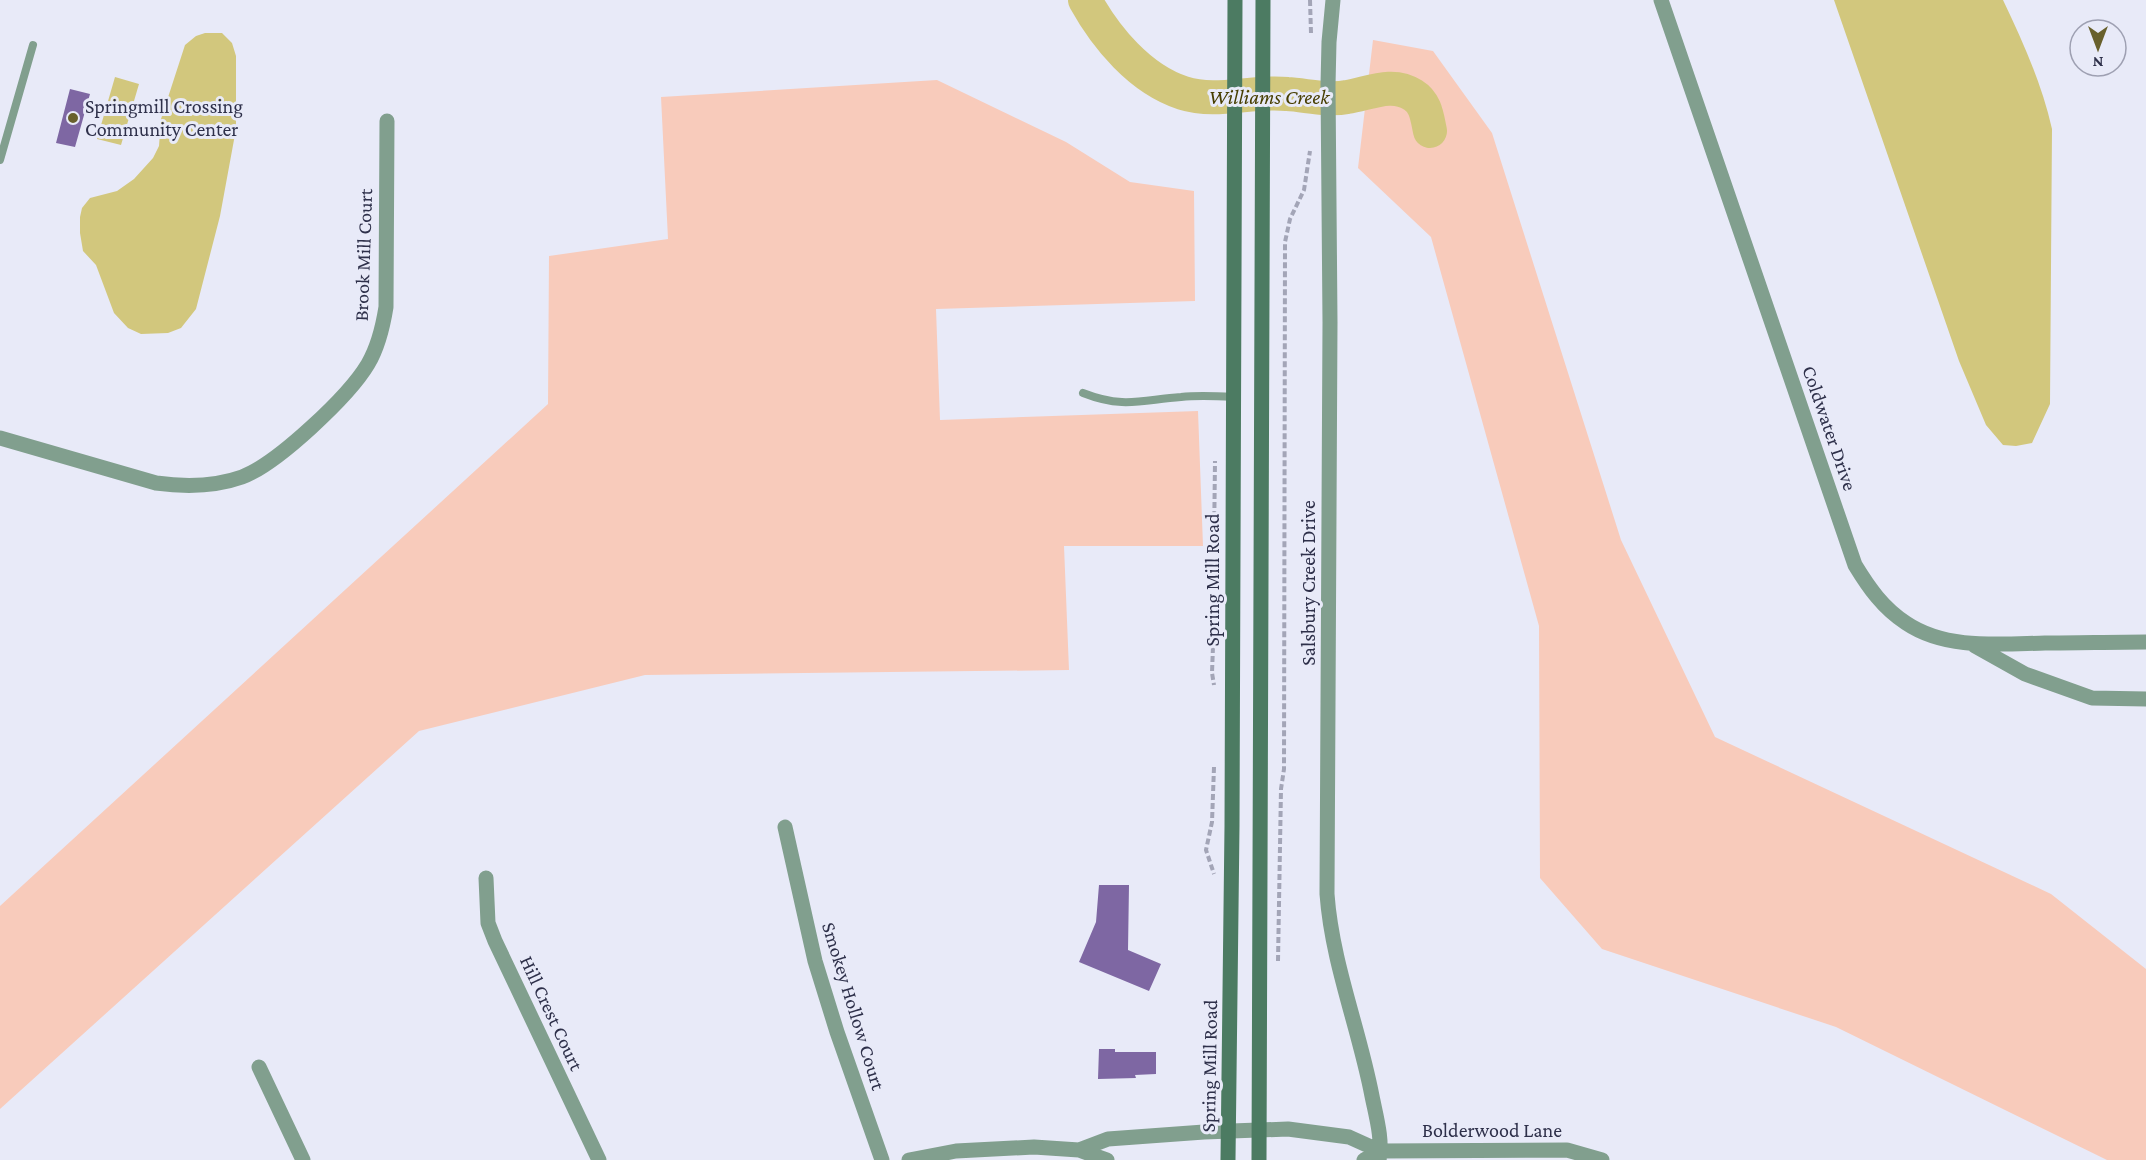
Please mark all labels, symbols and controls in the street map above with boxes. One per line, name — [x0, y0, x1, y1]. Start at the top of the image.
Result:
north arrow — [2068, 18, 2128, 78]
text: N — [2092, 54, 2103, 71]
water label: Williams Creek — [1209, 85, 1330, 109]
place label: Springmill Crossing Community Center — [85, 95, 243, 141]
marker: Springmill Crossing Community Center — [66, 111, 80, 125]
street label: Brook Mill Court — [350, 188, 376, 322]
street label: Coldwater Drive — [1798, 363, 1862, 494]
street label: Salsbury Creek Drive — [1297, 500, 1320, 666]
street label: Spring Mill Road — [1201, 513, 1224, 647]
street label: Smokey Hollow Court — [817, 919, 890, 1093]
street label: Hill Crest Court — [516, 952, 588, 1074]
street label: Spring Mill Road — [1197, 999, 1222, 1133]
street label: Bolderwood Lane — [1422, 1119, 1562, 1141]

